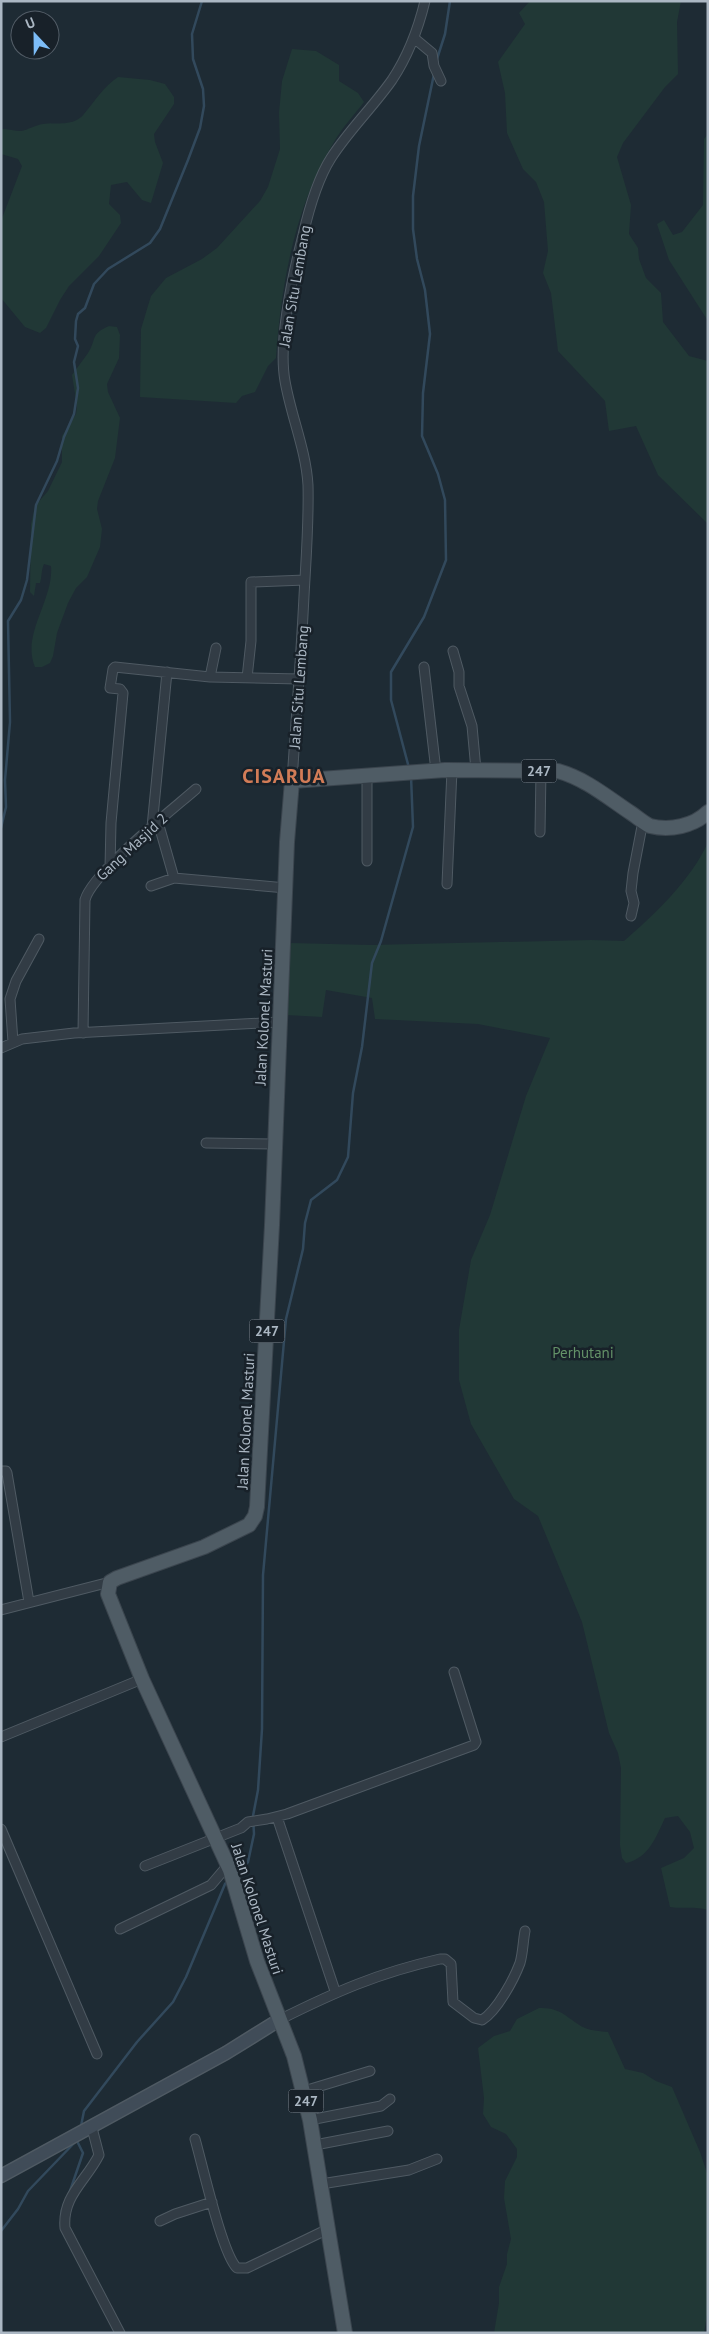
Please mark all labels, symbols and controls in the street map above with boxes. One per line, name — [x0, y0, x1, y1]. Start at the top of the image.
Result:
north arrow — [10, 10, 60, 60]
text: U — [23, 13, 38, 33]
street label: Jalan Situ Lembang — [274, 223, 315, 349]
street label: Jalan Situ Lembang — [285, 625, 312, 750]
road number: 247 — [522, 759, 556, 782]
district label: CISARUA — [242, 763, 326, 789]
street label: Gang Masjid 2 — [92, 809, 171, 885]
street label: Jalan Kolonel Masturi — [250, 948, 277, 1087]
road number: 247 — [250, 1320, 284, 1342]
park label: Perhutani — [552, 1343, 614, 1362]
street label: Jalan Kolonel Masturi — [232, 1352, 259, 1491]
street label: Jalan Kolonel Masturi — [227, 1840, 288, 1977]
road number: 247 — [288, 2090, 324, 2112]

